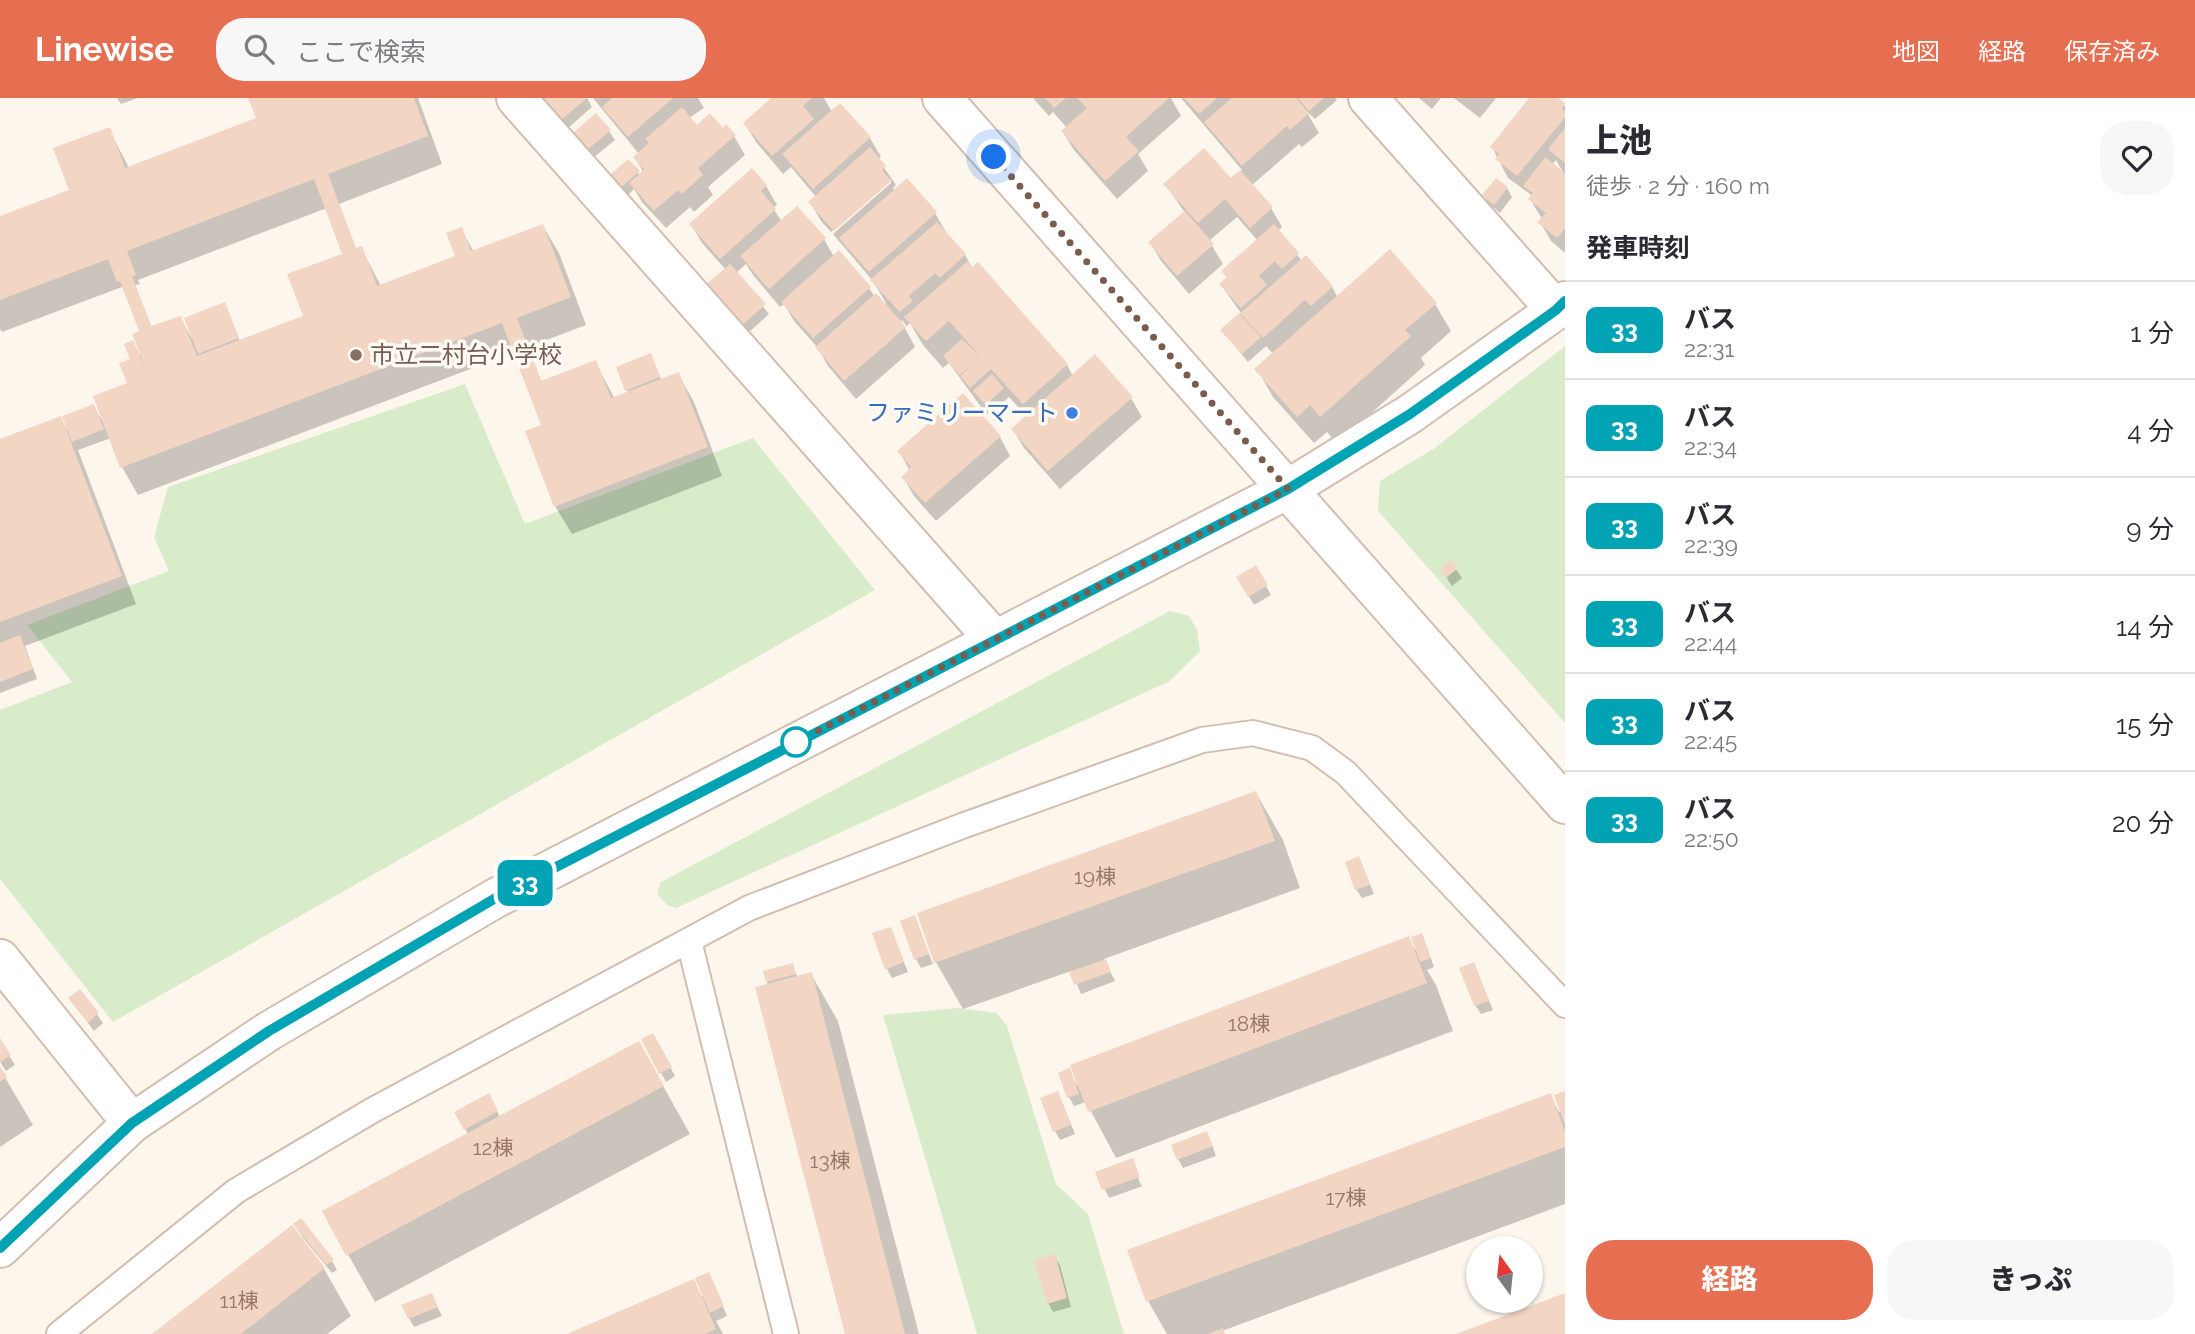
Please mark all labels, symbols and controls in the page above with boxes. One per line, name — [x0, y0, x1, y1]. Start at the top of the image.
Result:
search box — [216, 18, 706, 81]
text: Linewise — [35, 30, 174, 69]
icon: search — [240, 30, 278, 68]
text: ここで検索 — [296, 37, 426, 67]
text: 地図 — [1892, 37, 1940, 66]
text: 経路 — [1978, 37, 2026, 66]
text: 保存済み — [2064, 37, 2160, 66]
text: 上池 — [1586, 121, 1652, 160]
button: heart — [2100, 121, 2174, 195]
your location — [976, 139, 1011, 174]
text: 徒歩 · 2 分 · 160 m — [1586, 172, 1770, 199]
text: 発車時刻 — [1586, 233, 1690, 263]
text: バス — [1684, 304, 1736, 334]
text: 33 — [1611, 315, 1638, 344]
text: 1 分 — [2130, 318, 2174, 348]
text: 22:31 — [1684, 335, 1734, 362]
place label: 市立二村台小学校 — [370, 340, 562, 369]
marker: 市立二村台小学校 — [348, 347, 364, 363]
place label: ファミリーマート — [866, 398, 1058, 427]
text: バス — [1684, 402, 1736, 432]
marker: ファミリーマート — [1064, 405, 1080, 421]
text: 33 — [1611, 413, 1638, 442]
text: 4 分 — [2127, 416, 2174, 446]
text: 22:34 — [1684, 433, 1737, 460]
text: バス — [1684, 500, 1736, 530]
text: 33 — [1611, 511, 1638, 540]
text: 9 分 — [2126, 514, 2174, 544]
text: 22:39 — [1684, 531, 1738, 558]
text: バス — [1684, 598, 1736, 628]
text: 33 — [1611, 609, 1638, 638]
text: 14 分 — [2116, 612, 2174, 642]
text: 22:44 — [1684, 629, 1737, 656]
text: バス — [1684, 696, 1736, 726]
text: 33 — [1611, 707, 1638, 736]
text: 15 分 — [2116, 710, 2174, 740]
unlabelled marker — [781, 727, 811, 757]
text: 22:45 — [1684, 727, 1737, 754]
text: バス — [1684, 794, 1736, 824]
text: 33 — [1611, 805, 1638, 834]
text: 20 分 — [2112, 808, 2174, 838]
text: 22:50 — [1684, 825, 1739, 852]
line badge: 33 — [494, 860, 556, 906]
house number: 19棟 — [1074, 864, 1116, 889]
text: 33 — [512, 868, 538, 897]
house number: 18棟 — [1228, 1011, 1270, 1036]
house number: 12棟 — [473, 1135, 513, 1160]
house number: 13棟 — [809, 1148, 851, 1173]
house number: 17棟 — [1325, 1185, 1367, 1210]
north arrow — [1466, 1236, 1544, 1312]
map controls — [1466, 1236, 1543, 1313]
button: 経路 — [1586, 1240, 1873, 1320]
button: きっぷ — [1887, 1240, 2174, 1320]
house number: 11棟 — [220, 1288, 258, 1313]

